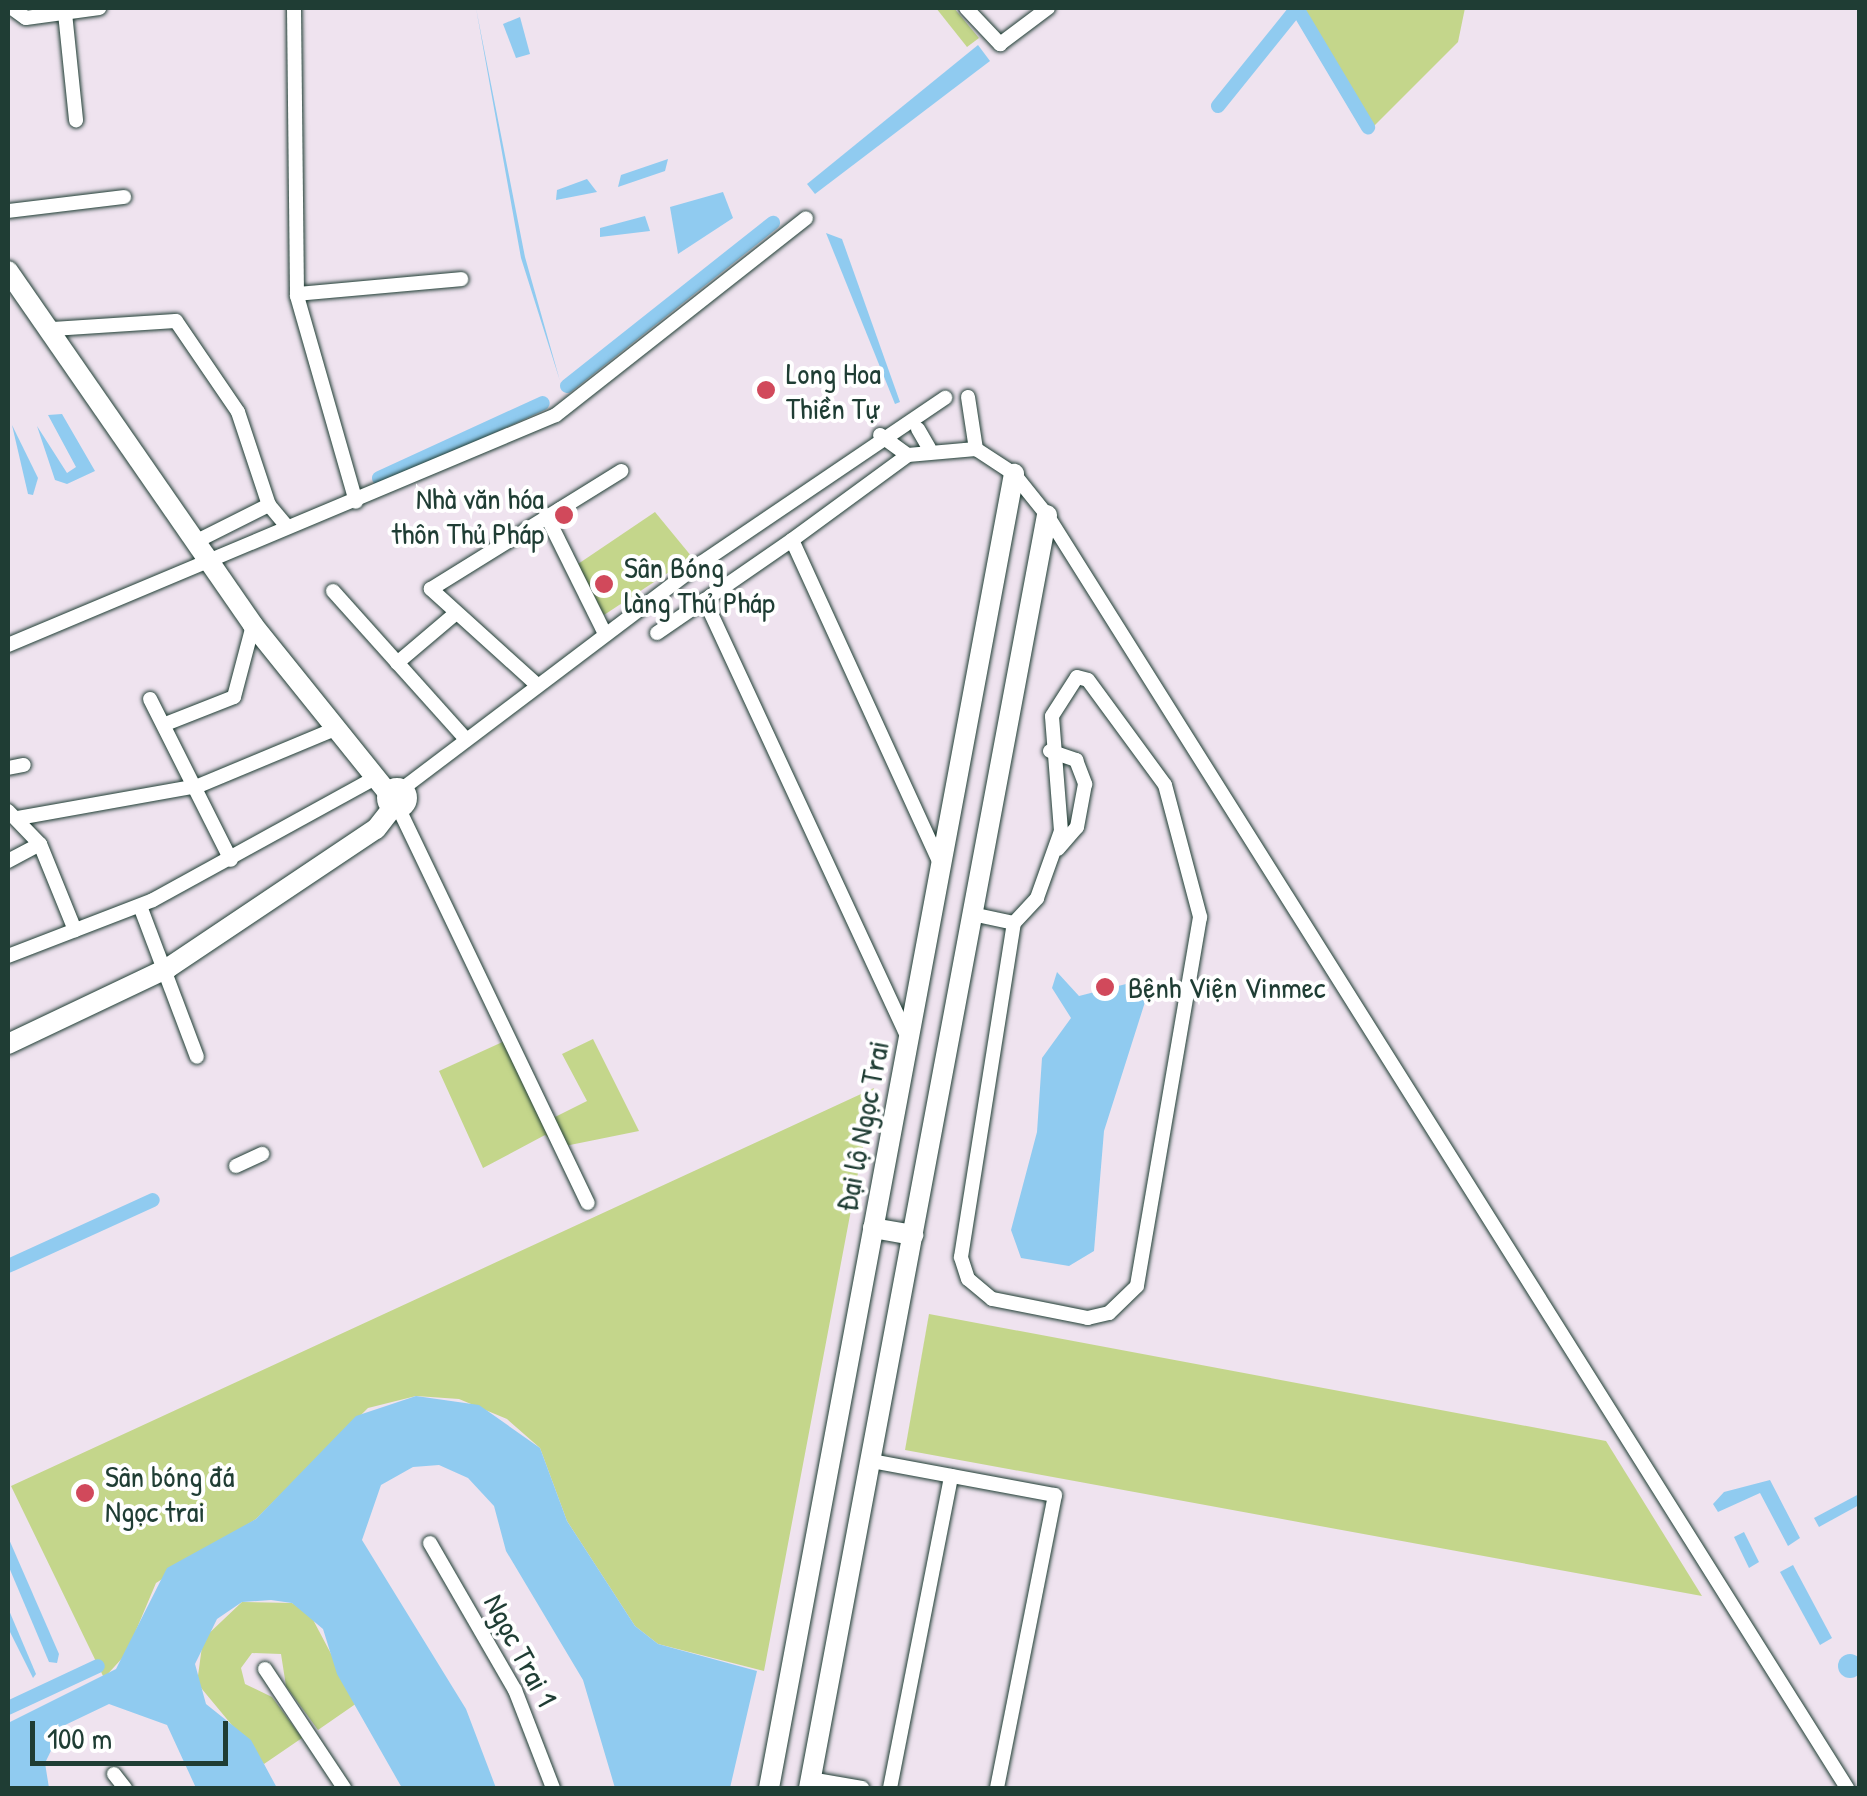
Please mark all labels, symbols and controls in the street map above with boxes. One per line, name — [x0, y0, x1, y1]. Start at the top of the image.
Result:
place label: Long Hoa Thiền Tự — [786, 355, 881, 426]
marker: Long Hoa Thiền Tự — [755, 379, 777, 401]
place label: Nhà văn hóa thôn Thủ Pháp — [391, 480, 544, 550]
marker: Nhà văn hóa thôn Thủ Pháp — [553, 504, 575, 526]
place label: Sân Bóng làng Thủ Pháp — [624, 549, 775, 620]
marker: Sân Bóng làng Thủ Pháp — [593, 573, 615, 595]
place label: Bệnh Viện Vinmec — [1128, 969, 1325, 1005]
marker: Bệnh Viện Vinmec — [1092, 974, 1118, 1000]
street label: Đại lộ Ngọc Trai — [828, 1038, 896, 1214]
place label: Sân bóng đá Ngọc trai — [105, 1458, 235, 1528]
marker: Sân bóng đá Ngọc trai — [74, 1482, 96, 1504]
street label: Ngọc Trai 1 — [477, 1588, 565, 1712]
scale bar — [35, 1701, 232, 1763]
text: 100 m — [47, 1718, 112, 1758]

